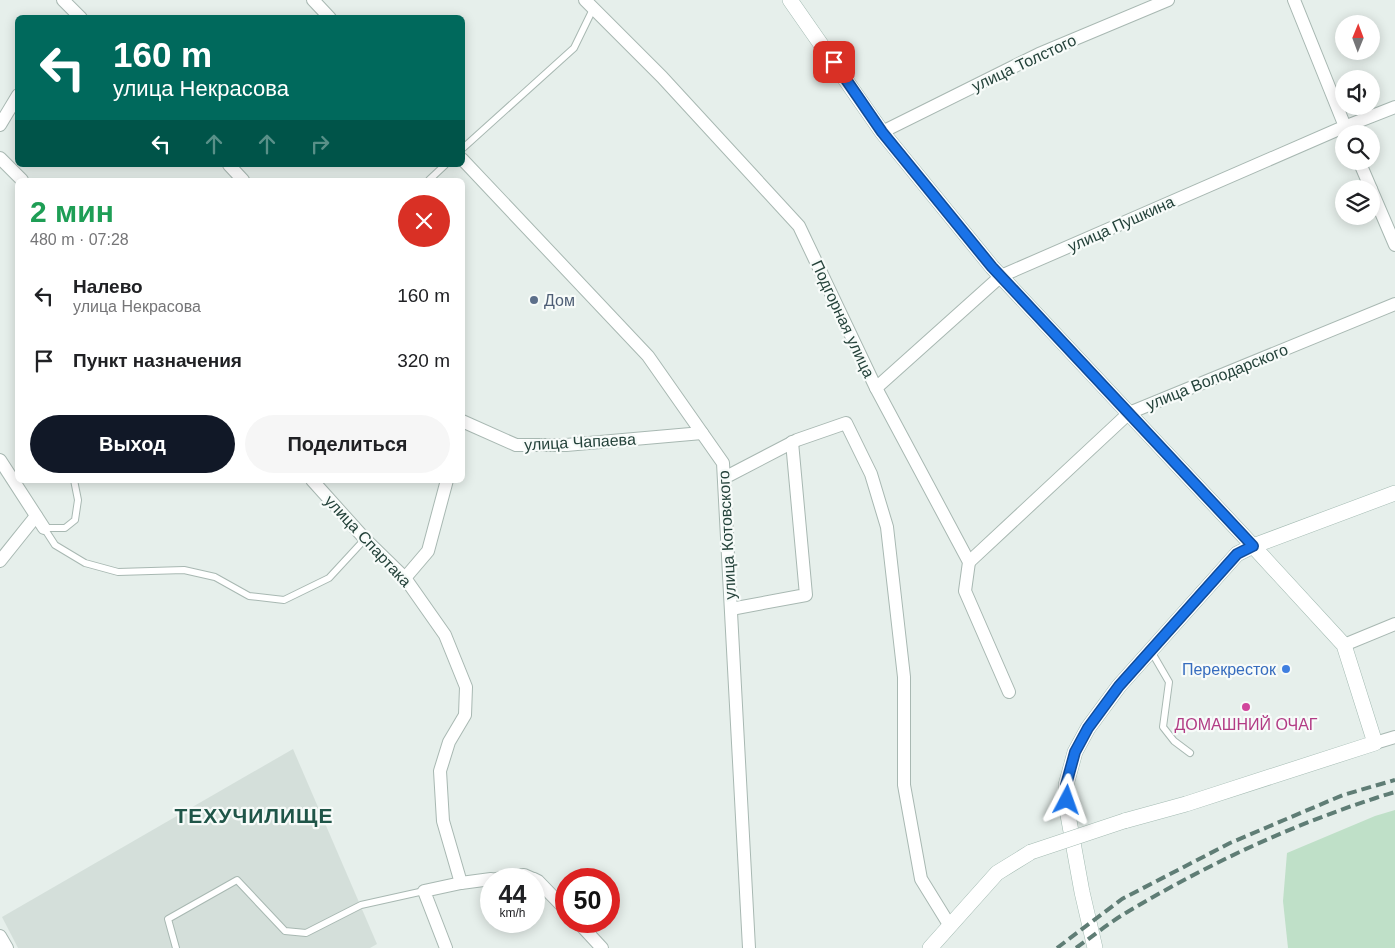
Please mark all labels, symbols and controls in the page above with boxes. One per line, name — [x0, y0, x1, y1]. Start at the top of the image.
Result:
north arrow — [1335, 15, 1380, 60]
map controls — [1335, 15, 1380, 225]
street label: улица Толстого — [969, 31, 1079, 95]
icon: left — [30, 35, 95, 100]
text: 160 m — [113, 35, 212, 74]
pin — [813, 41, 855, 83]
icon: arrive — [820, 48, 848, 76]
button: sound — [1335, 70, 1380, 115]
text: улица Некрасова — [113, 76, 289, 101]
button: search — [1335, 125, 1380, 170]
icon: left — [147, 130, 175, 158]
icon: ahead — [200, 130, 228, 158]
icon: ahead — [253, 130, 281, 158]
icon: right — [306, 130, 334, 158]
button: layers — [1335, 180, 1380, 225]
street label: улица Пушкина — [1065, 193, 1177, 255]
text: 2 мин — [30, 195, 114, 228]
button: close — [398, 195, 450, 247]
text: 480 m · 07:28 — [30, 231, 129, 248]
street label: Подгорная улица — [808, 258, 878, 380]
text: Налево — [73, 276, 143, 297]
icon: left — [30, 282, 58, 310]
text: 160 m — [397, 285, 450, 306]
place label: Дом — [544, 292, 575, 309]
marker: Дом — [528, 294, 540, 306]
text: улица Некрасова — [73, 298, 201, 315]
street label: улица Володарского — [1144, 341, 1290, 413]
icon: arrive — [30, 347, 58, 375]
text: Пункт назначения — [73, 350, 242, 371]
text: 320 m — [397, 350, 450, 371]
button: Выход — [30, 415, 235, 473]
button: Поделиться — [245, 415, 450, 473]
street label: улица Чапаева — [524, 431, 636, 453]
street label: улица Котовского — [715, 470, 739, 600]
street label: улица Спартака — [321, 492, 415, 590]
place label: Перекресток — [1182, 661, 1277, 678]
marker: Перекресток — [1280, 663, 1292, 675]
marker: ДОМАШНИЙ ОЧАГ — [1240, 701, 1252, 713]
place label: ДОМАШНИЙ ОЧАГ — [1174, 715, 1318, 733]
position arrow — [1040, 773, 1092, 825]
district label: ТЕХУЧИЛИЩЕ — [175, 804, 334, 827]
speed limit sign: 50 — [555, 868, 620, 933]
text: 44 — [499, 880, 526, 908]
text: km/h — [499, 906, 526, 920]

